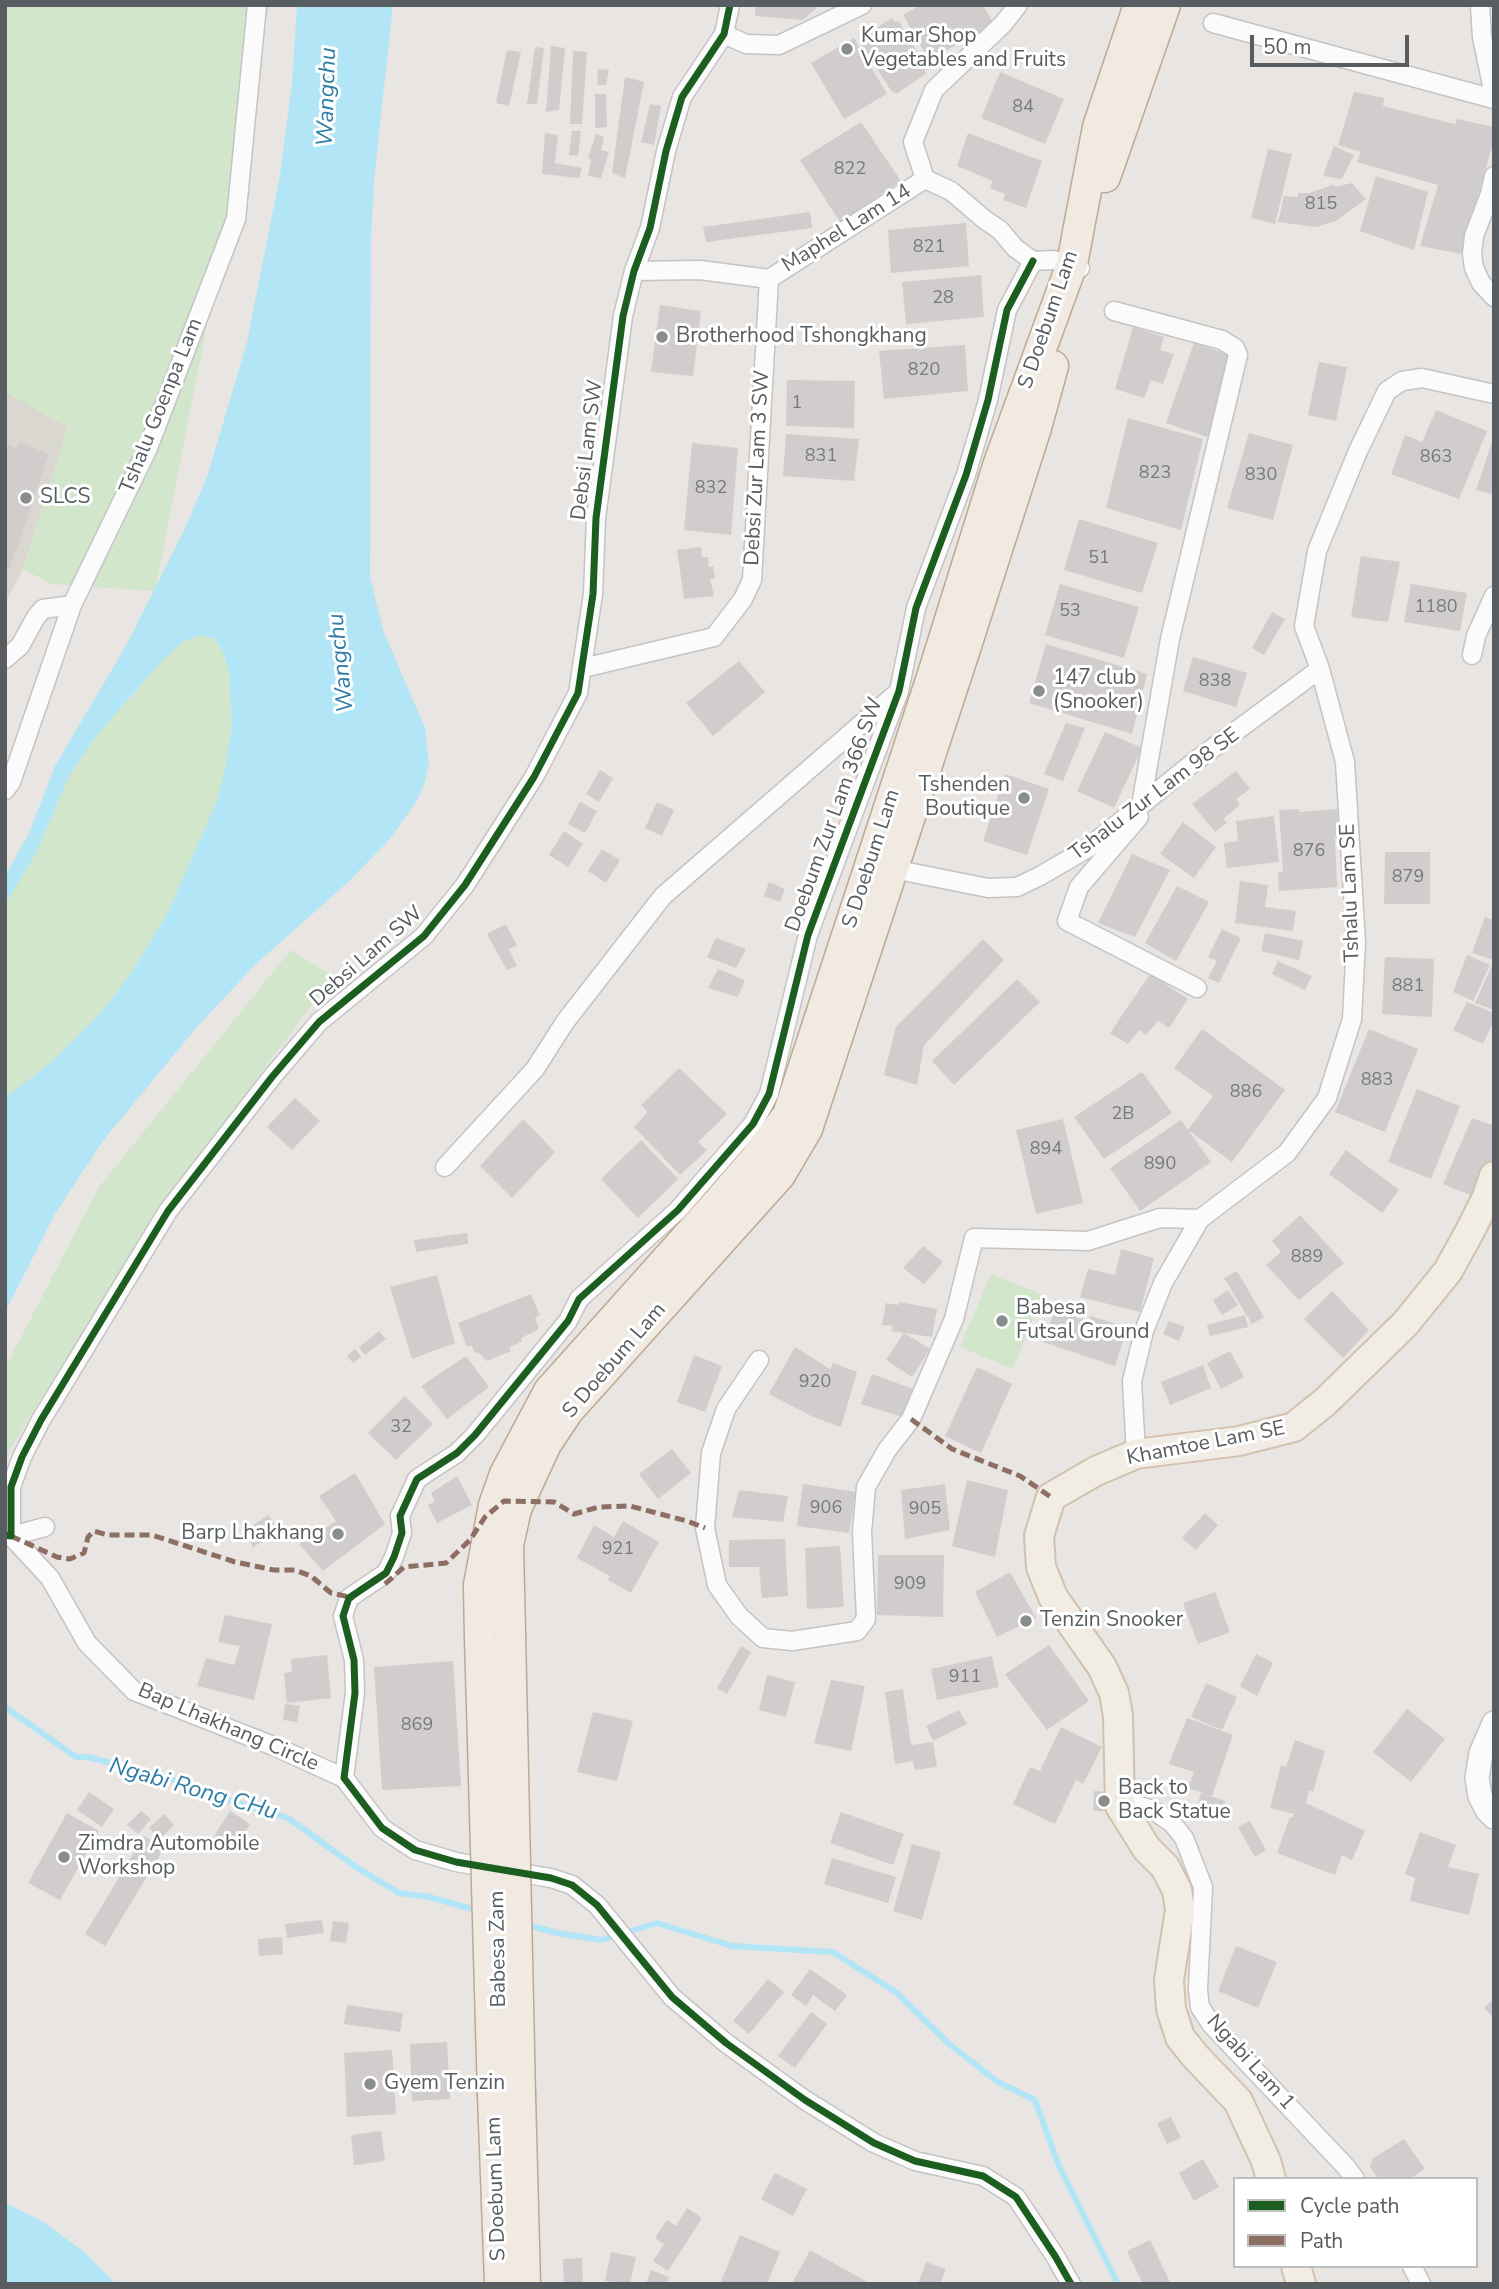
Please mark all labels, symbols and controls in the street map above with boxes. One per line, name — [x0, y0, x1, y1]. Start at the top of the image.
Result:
scale bar — [1254, 21, 1413, 65]
place label: Kumar Shop Vegetables and Fruits — [861, 24, 1066, 74]
text: 50 m — [1263, 33, 1312, 61]
marker: Kumar Shop Vegetables and Fruits — [839, 41, 855, 57]
water label: Wangchu — [312, 47, 344, 147]
house number: 84 — [1012, 97, 1034, 119]
house number: 822 — [834, 159, 866, 181]
street label: Maphel Lam 14 — [778, 179, 916, 279]
house number: 815 — [1305, 194, 1337, 216]
house number: 821 — [913, 237, 945, 259]
street label: S Doebum Lam — [1014, 248, 1084, 392]
house number: 28 — [932, 288, 954, 310]
street label: Tshalu Goenpa Lam — [115, 315, 209, 497]
place label: Brotherhood Tshongkhang — [676, 324, 927, 350]
marker: Brotherhood Tshongkhang — [654, 329, 670, 345]
house number: 820 — [908, 360, 940, 382]
street label: Debsi Zur Lam 3 SW — [740, 370, 776, 566]
street label: Debsi Lam SW — [567, 378, 609, 522]
house number: 1 — [792, 393, 802, 415]
house number: 831 — [805, 446, 837, 468]
house number: 863 — [1420, 447, 1452, 469]
house number: 823 — [1139, 463, 1171, 485]
house number: 830 — [1245, 465, 1277, 487]
house number: 832 — [695, 478, 727, 500]
place label: SLCS — [40, 485, 90, 511]
marker: SLCS — [18, 490, 34, 506]
house number: 51 — [1088, 548, 1110, 570]
house number: 1180 — [1414, 597, 1458, 619]
house number: 53 — [1059, 601, 1081, 623]
water label: Wangchu — [323, 612, 361, 714]
place label: 147 club (Snooker) — [1053, 666, 1144, 716]
house number: 838 — [1199, 671, 1231, 693]
marker: 147 club (Snooker) — [1031, 683, 1047, 699]
street label: Doebum Zur Lam 366 SW — [781, 694, 889, 936]
street label: Tshalu Zur Lam 98 SE — [1065, 723, 1245, 867]
place label: Tshenden Boutique — [918, 773, 1010, 823]
street label: S Doebum Lam — [838, 786, 906, 932]
marker: Tshenden Boutique — [1016, 790, 1032, 806]
street label: Tshalu Lam SE — [1336, 823, 1366, 963]
house number: 876 — [1293, 841, 1325, 863]
house number: 879 — [1392, 867, 1424, 889]
street label: Debsi Lam SW — [306, 901, 428, 1013]
house number: 881 — [1392, 976, 1424, 998]
house number: 883 — [1361, 1070, 1393, 1092]
house number: 886 — [1230, 1082, 1262, 1104]
house number: 2B — [1112, 1104, 1134, 1126]
house number: 894 — [1030, 1139, 1062, 1161]
house number: 890 — [1144, 1154, 1176, 1176]
house number: 889 — [1291, 1247, 1323, 1269]
place label: Babesa Futsal Ground — [1016, 1296, 1150, 1346]
street label: S Doebum Lam — [558, 1298, 672, 1424]
marker: Babesa Futsal Ground — [994, 1313, 1010, 1329]
house number: 920 — [799, 1372, 831, 1394]
street label: Khamtoe Lam SE — [1125, 1416, 1287, 1472]
house number: 32 — [390, 1417, 412, 1439]
house number: 906 — [810, 1498, 842, 1520]
house number: 905 — [909, 1499, 941, 1521]
place label: Barp Lhakhang — [181, 1521, 324, 1547]
marker: Barp Lhakhang — [330, 1526, 346, 1542]
house number: 921 — [602, 1539, 634, 1561]
house number: 909 — [894, 1574, 926, 1596]
place label: Tenzin Snooker — [1040, 1608, 1183, 1634]
marker: Tenzin Snooker — [1018, 1613, 1034, 1629]
house number: 911 — [949, 1667, 981, 1689]
street label: Bap Lhakhang Circle — [134, 1678, 322, 1778]
house number: 869 — [401, 1715, 433, 1737]
water label: Ngabi Rong CHu — [106, 1753, 280, 1827]
place label: Back to Back Statue — [1118, 1776, 1231, 1826]
marker: Back to Back Statue — [1096, 1793, 1112, 1809]
place label: Zimdra Automobile Workshop — [78, 1832, 259, 1882]
marker: Zimdra Automobile Workshop — [56, 1849, 72, 1865]
street label: Babesa Zam — [485, 1890, 513, 2008]
street label: Ngabi Lam 1 — [1200, 2010, 1300, 2116]
place label: Gyem Tenzin — [384, 2071, 505, 2097]
marker: Gyem Tenzin — [362, 2076, 378, 2092]
street label: S Doebum Lam — [482, 2116, 512, 2262]
legend — [1233, 2177, 1478, 2268]
text: Cycle path — [1300, 2192, 1399, 2220]
text: Path — [1300, 2227, 1343, 2255]

